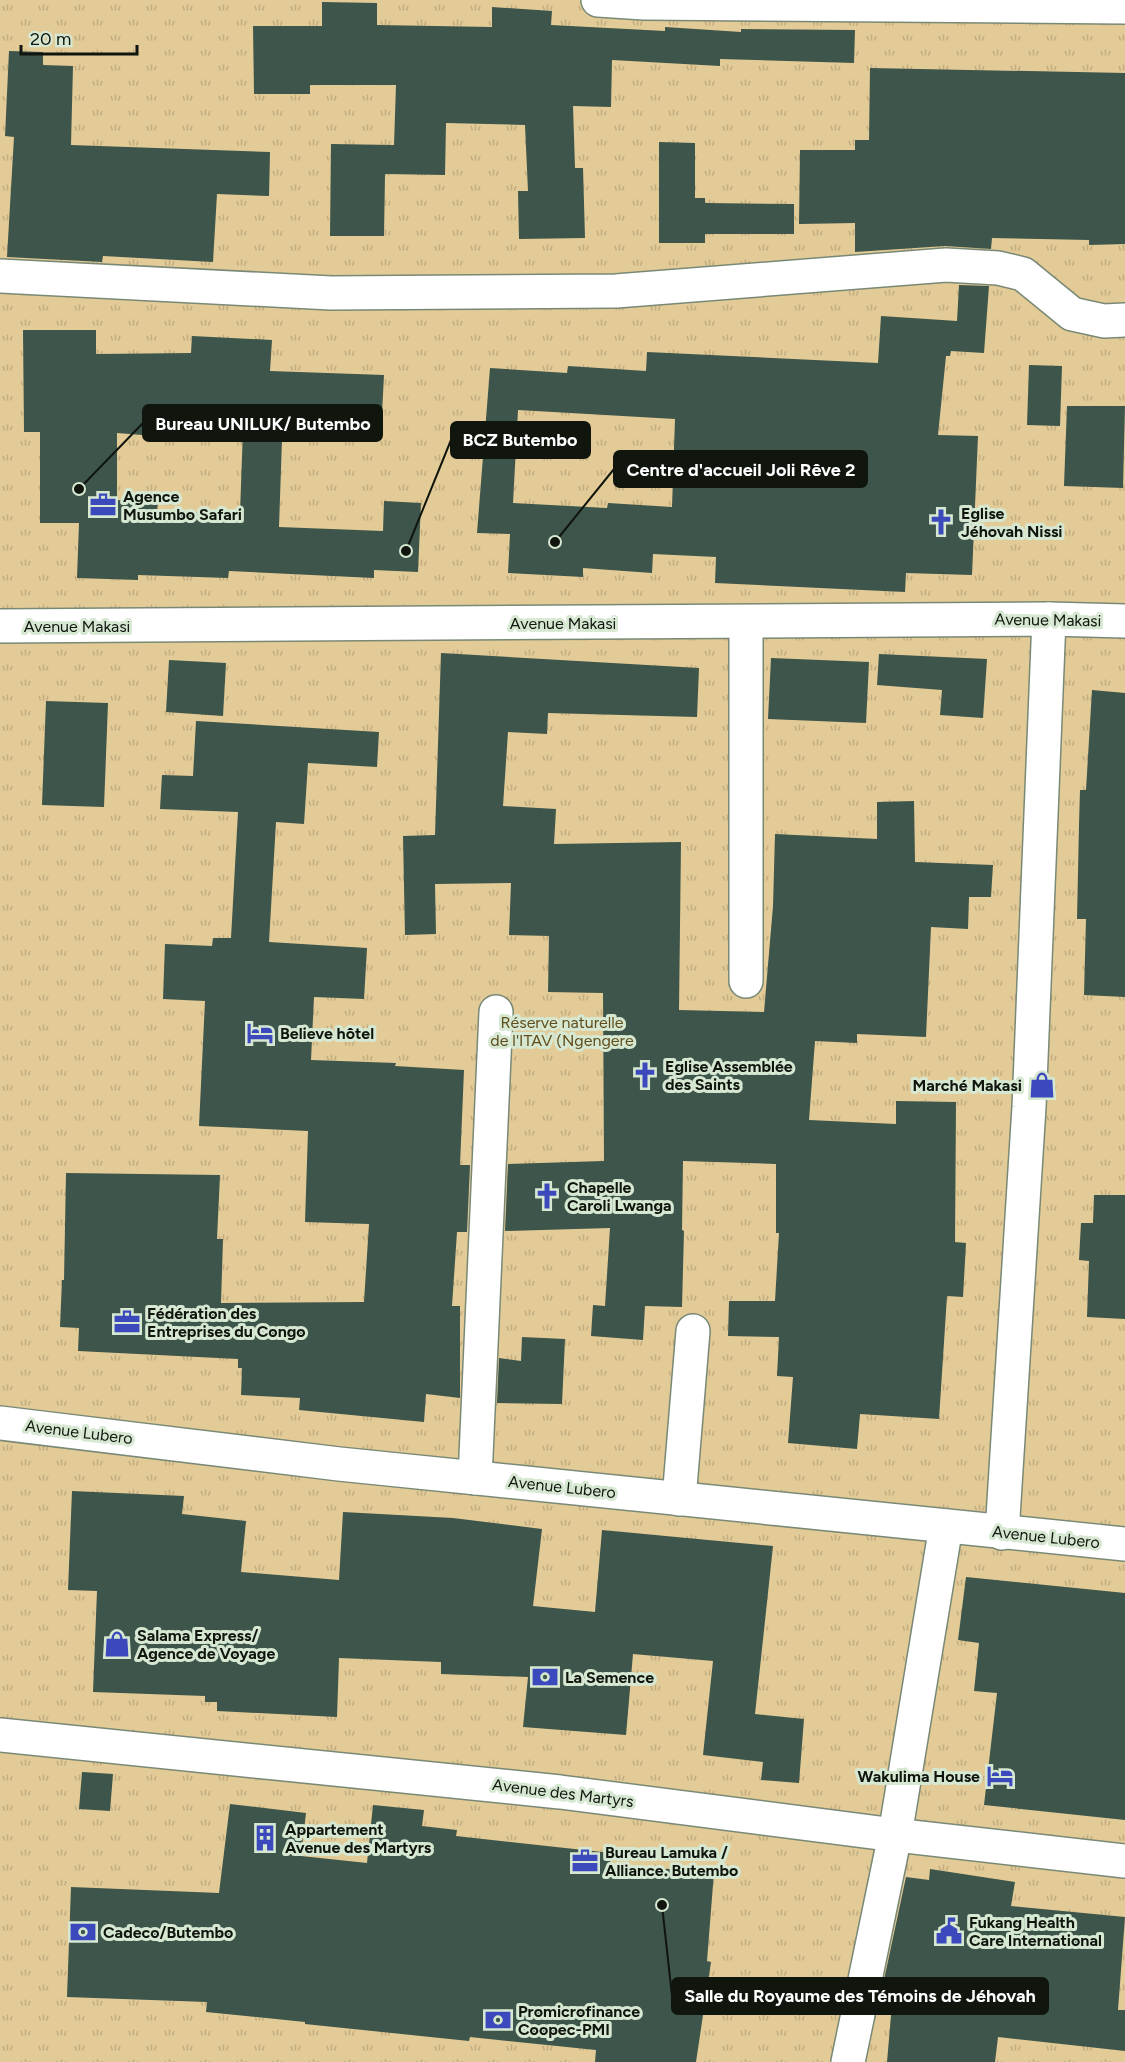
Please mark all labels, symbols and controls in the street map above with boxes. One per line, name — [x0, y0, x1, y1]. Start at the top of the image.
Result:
scale bar — [21, 18, 136, 56]
text: 20 m — [30, 28, 71, 50]
callout: Bureau UNILUK/ Butembo — [143, 405, 382, 441]
text: Bureau UNILUK/ Butembo — [155, 413, 371, 435]
callout: BCZ Butembo — [451, 422, 590, 458]
text: BCZ Butembo — [463, 429, 577, 451]
callout: Centre d'accueil Joli Rêve 2 — [614, 451, 867, 487]
text: Centre d'accueil Joli Rêve 2 — [626, 459, 856, 481]
place label: Agence Musumbo Safari — [123, 487, 242, 524]
office icon: Agence Musumbo Safari — [88, 490, 118, 520]
place label: Eglise Jéhovah Nissi — [961, 504, 1063, 541]
church icon: Eglise Jéhovah Nissi — [926, 507, 956, 537]
street label: Avenue Makasi — [995, 610, 1101, 630]
street label: Avenue Makasi — [510, 614, 616, 633]
street label: Avenue Makasi — [24, 617, 130, 636]
park label: Réserve naturelle de l'ITAV (Ngengere — [490, 1013, 634, 1050]
hotel icon: Believe hôtel — [245, 1018, 275, 1048]
place label: Believe hôtel — [280, 1024, 374, 1043]
place label: Eglise Assemblée des Saints — [665, 1057, 793, 1094]
church icon: Eglise Assemblée des Saints — [630, 1060, 660, 1090]
shop icon: Marché Makasi — [1027, 1070, 1057, 1100]
place label: Marché Makasi — [913, 1076, 1022, 1095]
place label: Chapelle Caroli Lwanga — [567, 1178, 672, 1215]
church icon: Chapelle Caroli Lwanga — [532, 1181, 562, 1211]
place label: Fédération des Entreprises du Congo — [147, 1304, 306, 1341]
office icon: Fédération des Entreprises du Congo — [112, 1307, 142, 1337]
street label: Avenue Lubero — [24, 1416, 134, 1448]
street label: Avenue Lubero — [507, 1472, 617, 1502]
street label: Avenue Lubero — [991, 1522, 1101, 1552]
place label: Salama Express/ Agence de Voyage — [137, 1626, 275, 1663]
shop icon: Salama Express/ Agence de Voyage — [102, 1629, 132, 1659]
bank icon: La Semence — [530, 1662, 560, 1692]
place label: La Semence — [565, 1668, 654, 1687]
hotel icon: Wakulima House — [985, 1761, 1015, 1791]
place label: Wakulima House — [858, 1767, 980, 1786]
street label: Avenue des Martyrs — [491, 1775, 635, 1811]
place label: Appartement Avenue des Martyrs — [285, 1820, 432, 1857]
building icon: Appartement Avenue des Martyrs — [250, 1823, 280, 1853]
place label: Bureau Lamuka / Alliance. Butembo — [605, 1843, 738, 1880]
office icon: Bureau Lamuka / Alliance. Butembo — [570, 1846, 600, 1876]
place label: Fukang Health Care International — [969, 1913, 1102, 1950]
public building icon: Fukang Health Care International — [934, 1916, 964, 1946]
bank icon: Cadeco/Butembo — [68, 1917, 98, 1947]
place label: Cadeco/Butembo — [103, 1923, 233, 1942]
callout: Salle du Royaume des Témoins de Jéhovah — [672, 1978, 1048, 2014]
text: Salle du Royaume des Témoins de Jéhovah — [684, 1985, 1036, 2007]
place label: Promicrofinance Coopec-PMI — [518, 2002, 640, 2039]
bank icon: Promicrofinance Coopec-PMI — [483, 2005, 513, 2035]

